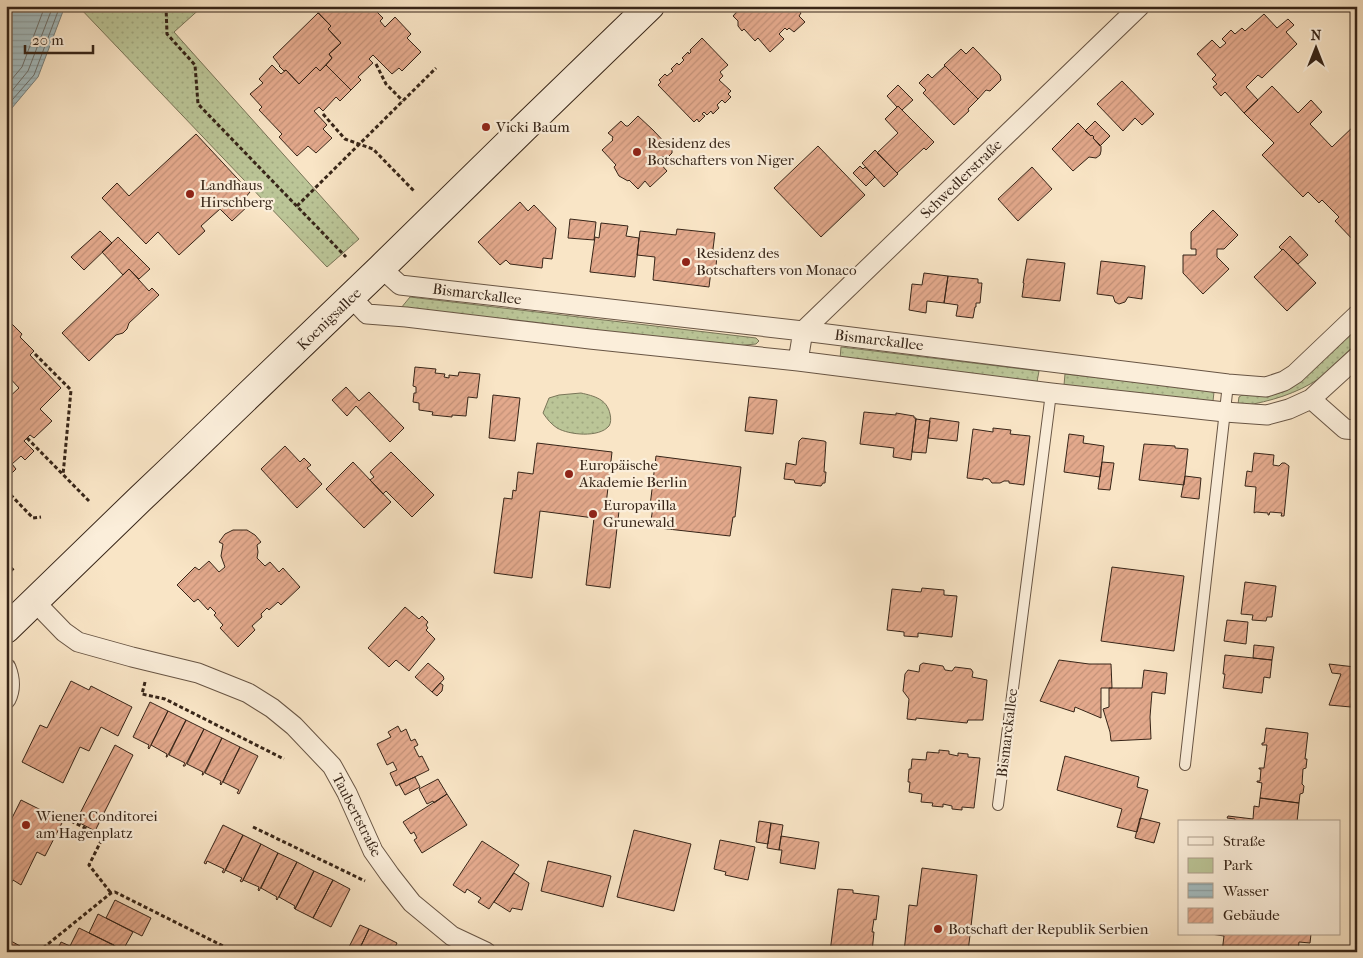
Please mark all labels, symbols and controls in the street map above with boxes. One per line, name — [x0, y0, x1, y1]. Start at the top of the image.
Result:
scale bar — [25, 22, 92, 54]
north arrow — [1290, 22, 1340, 72]
text: N — [1311, 27, 1322, 44]
text: 20 m — [32, 31, 64, 49]
place label: Vicki Baum — [495, 118, 570, 136]
marker: Vicki Baum — [480, 121, 492, 133]
place label: Residenz des Botschafters von Niger — [647, 134, 795, 169]
street label: Schwedlerstraße — [916, 135, 1006, 222]
marker: Residenz des Botschafters von Niger — [631, 146, 643, 158]
place label: Landhaus Hirschberg — [200, 176, 274, 211]
marker: Landhaus Hirschberg — [184, 188, 196, 200]
place label: Residenz des Botschafters von Monaco — [696, 244, 857, 279]
marker: Residenz des Botschafters von Monaco — [680, 256, 692, 268]
street label: Bismarckallee — [431, 280, 523, 308]
street label: Koenigsallee — [293, 284, 365, 354]
street label: Bismarckallee — [833, 326, 925, 354]
place label: Europäische Akademie Berlin — [578, 456, 687, 491]
marker: Europäische Akademie Berlin — [563, 468, 575, 480]
place label: Europavilla Grunewald — [603, 496, 678, 531]
marker: Europavilla Grunewald — [587, 508, 599, 520]
street label: Bismarckallee — [993, 687, 1021, 779]
street label: Taubertstraße — [328, 770, 386, 860]
place label: Wiener Conditorei am Hagenplatz — [35, 807, 158, 842]
marker: Wiener Conditorei am Hagenplatz — [20, 819, 32, 831]
legend — [1178, 820, 1340, 936]
text: Straße — [1223, 832, 1266, 850]
text: Park — [1223, 856, 1253, 874]
text: Wasser — [1222, 882, 1269, 900]
text: Gebäude — [1223, 906, 1280, 924]
place label: Botschaft der Republik Serbien — [948, 920, 1149, 938]
marker: Botschaft der Republik Serbien — [932, 923, 944, 935]

